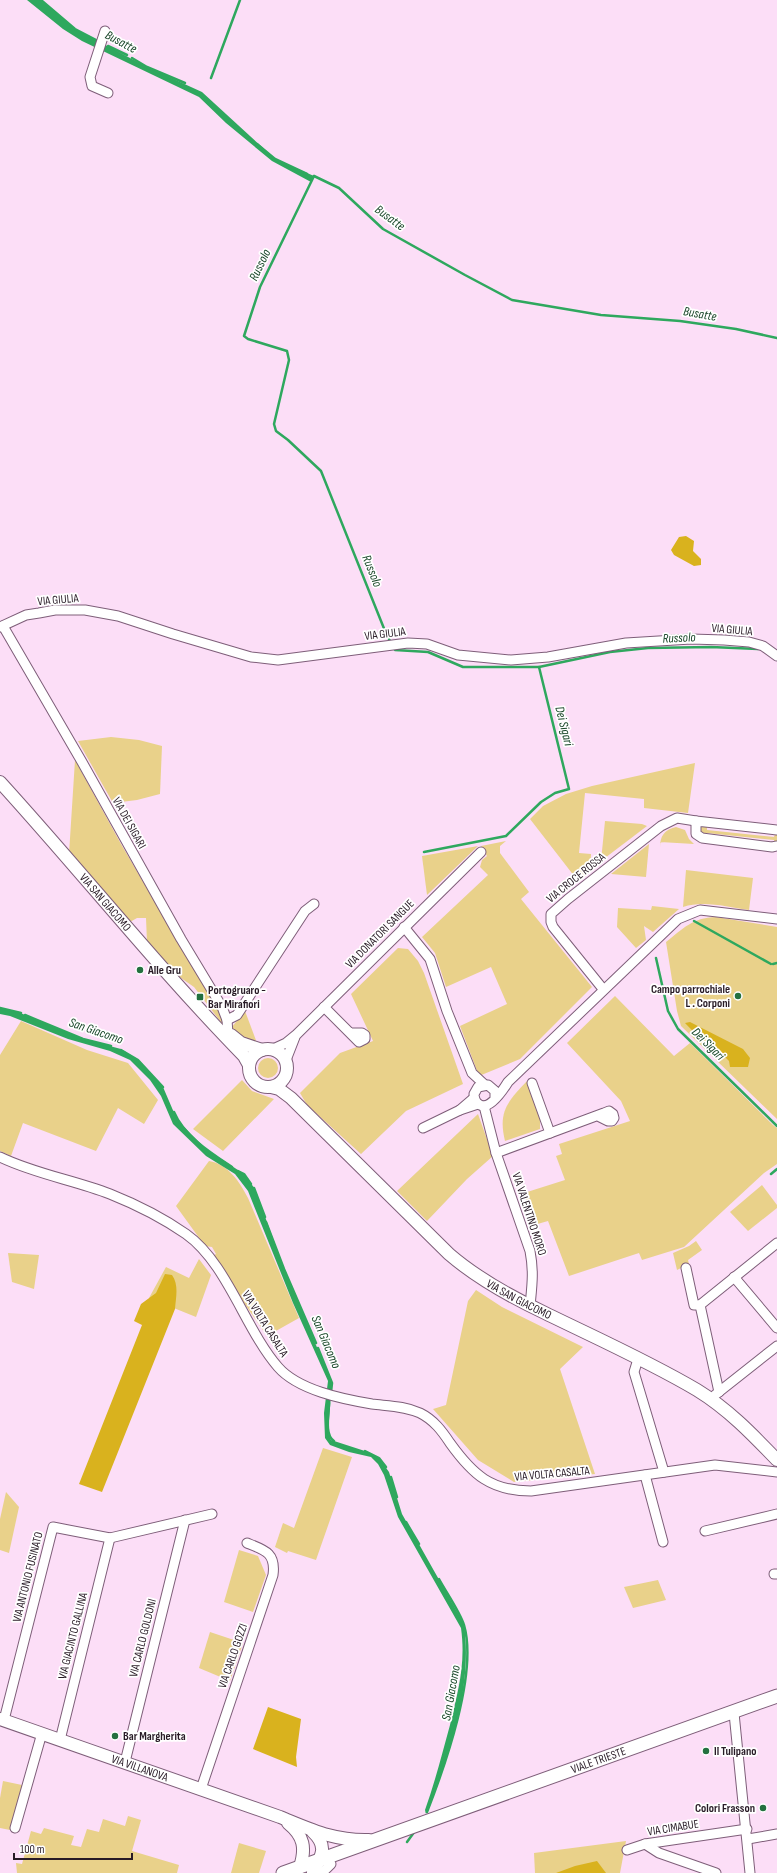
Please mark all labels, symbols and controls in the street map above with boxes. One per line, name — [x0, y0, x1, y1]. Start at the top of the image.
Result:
water label: Busatte — [102, 27, 140, 57]
water label: Busatte — [372, 202, 408, 234]
water label: Russolo — [246, 246, 275, 283]
water label: Busatte — [682, 303, 718, 325]
water label: Russolo — [358, 553, 386, 590]
street label: VIA GIULIA — [37, 591, 80, 609]
street label: VIA GIULIA — [711, 621, 754, 639]
street label: VIA GIULIA — [364, 624, 407, 644]
water label: Russolo — [662, 629, 697, 647]
water label: Dei Sigari — [551, 705, 577, 748]
street label: VIA DEI SIGARI — [109, 795, 149, 851]
street label: VIA CROCE ROSSA — [544, 849, 609, 906]
street label: VIA SAN GIACOMO — [76, 870, 135, 934]
street label: VIA DONATORI SANGUE — [342, 896, 418, 972]
place label: Alle Gru — [147, 963, 181, 978]
marker: Alle Gru — [135, 965, 145, 975]
place label: Campo parrochiale L . Corponi — [651, 982, 730, 1011]
place label: Portogruaro - Bar Mirafiori — [208, 983, 266, 1012]
marker: Campo parrochiale L . Corponi — [733, 991, 743, 1001]
marker: Portogruaro - Bar Mirafiori — [195, 992, 205, 1002]
water label: San Giacomo — [67, 1014, 126, 1048]
water label: Dei Sigari — [688, 1024, 728, 1064]
street label: VIA VALENTINO MORO — [509, 1171, 549, 1257]
street label: VIA SAN GIACOMO — [484, 1276, 554, 1323]
street label: VIA VOLTA CASALTA — [239, 1288, 292, 1361]
water label: San Giacomo — [308, 1313, 345, 1372]
street label: VIA VOLTA CASALTA — [514, 1463, 591, 1485]
street label: VIA ANTONIO FUSINATO — [10, 1530, 46, 1624]
street label: VIA GIACINTO GALLINA — [55, 1590, 91, 1681]
street label: VIA CARLO GOLDONI — [126, 1597, 160, 1679]
street label: VIA CARLO GOZZI — [215, 1622, 251, 1690]
water label: San Giacomo — [438, 1663, 464, 1722]
place label: Bar Margherita — [123, 1729, 186, 1744]
marker: Bar Margherita — [110, 1731, 120, 1741]
street label: VIALE TRIESTE — [569, 1743, 628, 1777]
place label: Il Tulipano — [714, 1744, 756, 1759]
marker: Il Tulipano — [701, 1746, 711, 1756]
street label: VIA VILLANOVA — [109, 1751, 171, 1785]
place label: Colori Frasson — [695, 1801, 755, 1816]
marker: Colori Frasson — [758, 1803, 768, 1813]
street label: VIA CIMABUE — [646, 1817, 700, 1839]
scale bar — [14, 1835, 132, 1861]
text: 100 m — [20, 1842, 45, 1857]

